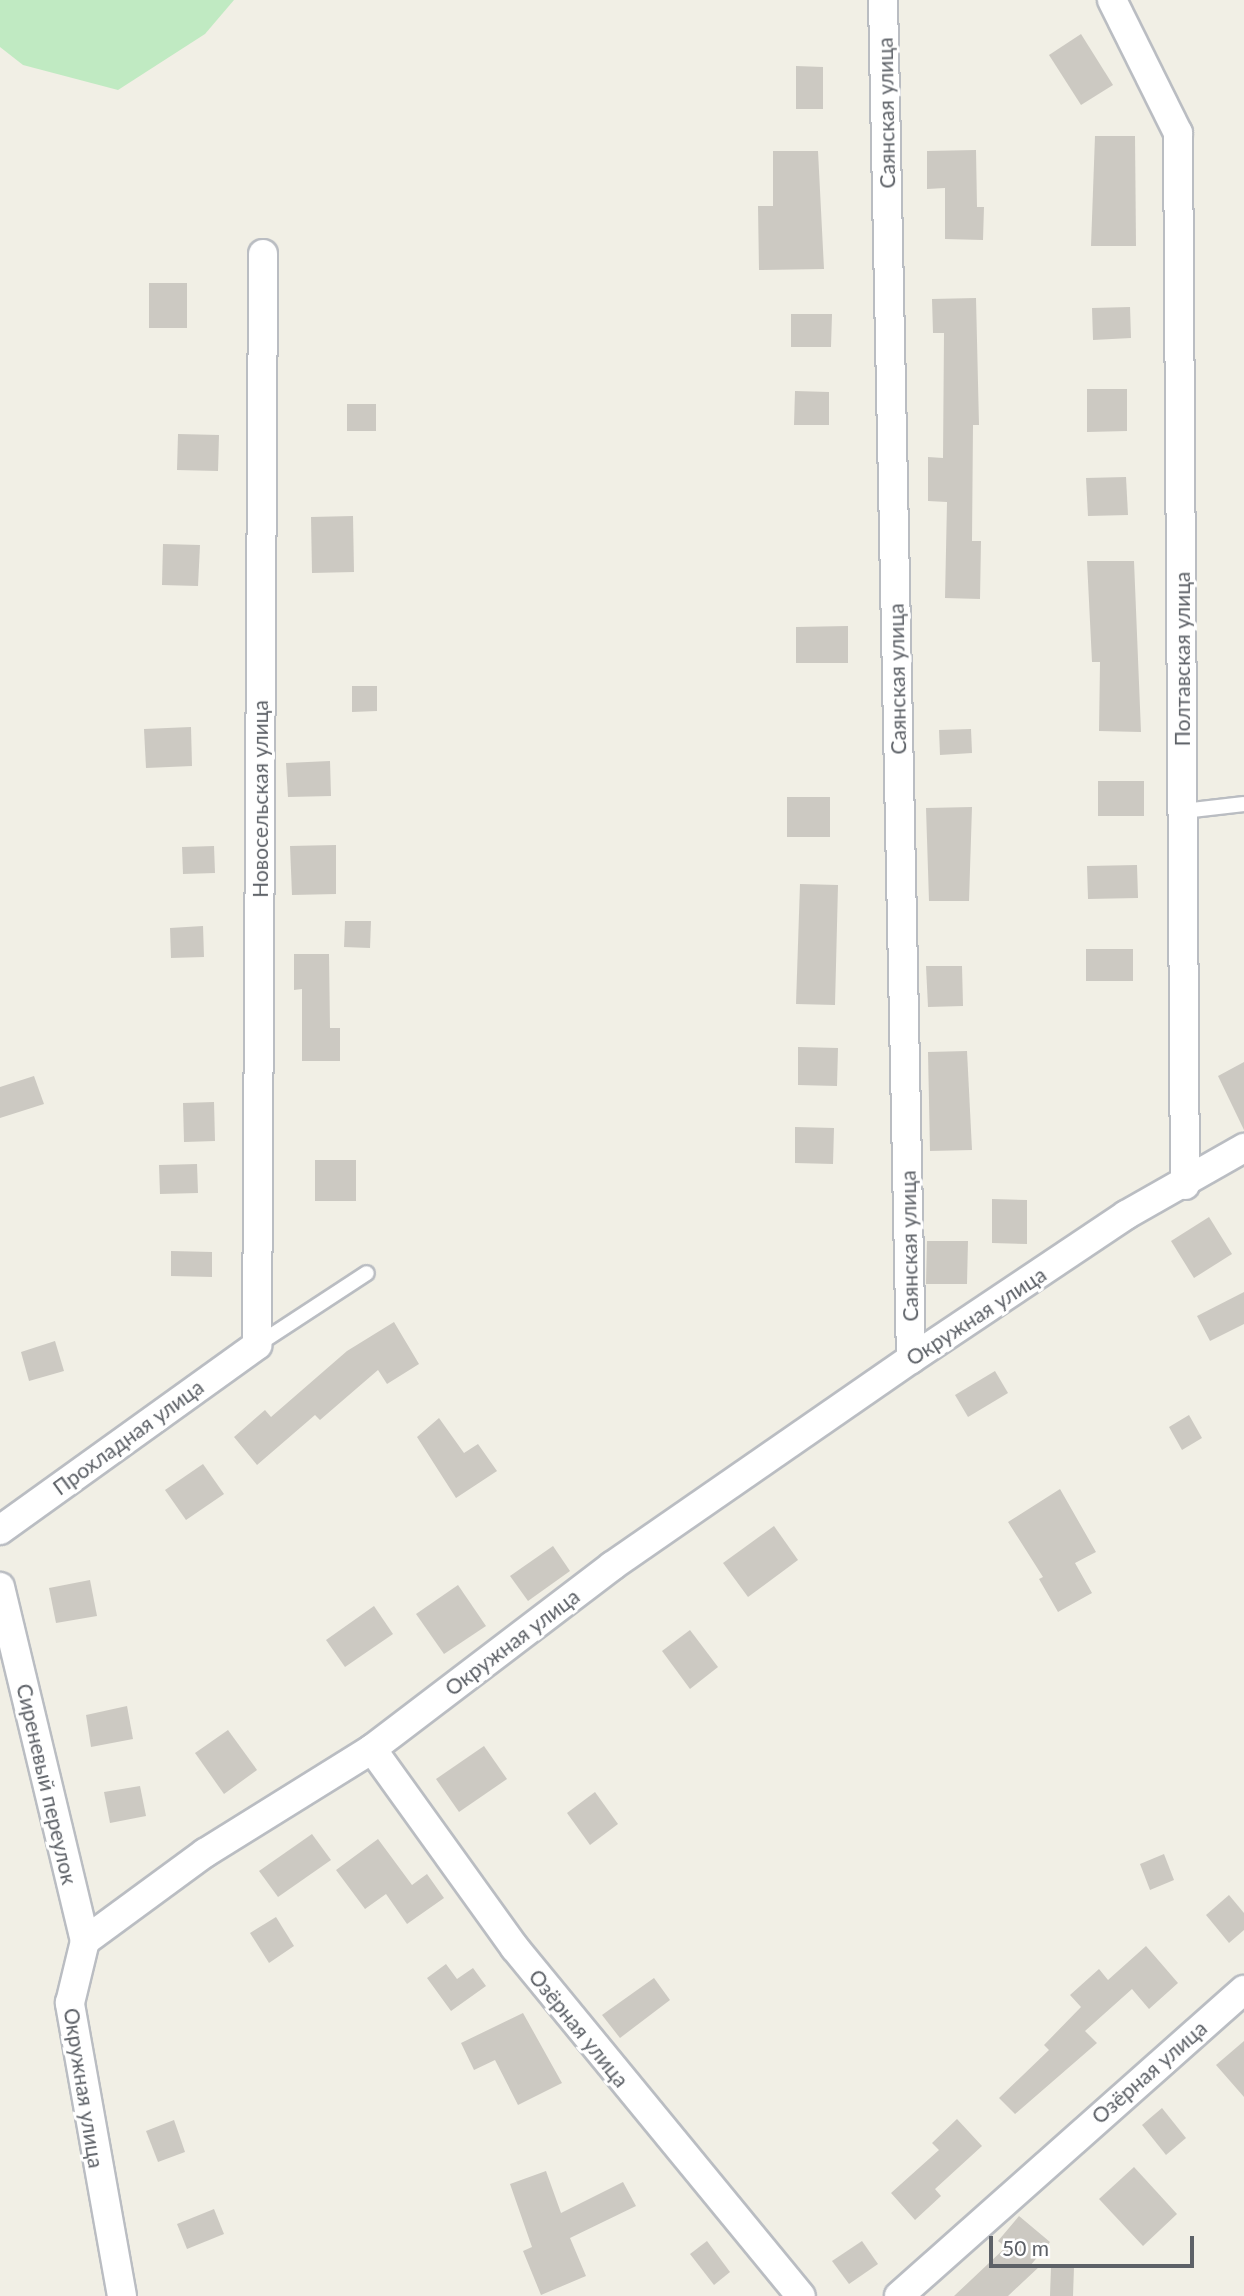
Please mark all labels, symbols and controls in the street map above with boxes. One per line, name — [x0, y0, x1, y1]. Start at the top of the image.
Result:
street label: Саянская улица — [872, 37, 900, 189]
street label: Полтавская улица — [1169, 572, 1195, 746]
street label: Саянская улица — [883, 603, 911, 755]
street label: Новосельская улица — [247, 700, 273, 898]
street label: Саянская улица — [895, 1170, 923, 1322]
street label: Окружная улица — [901, 1261, 1051, 1371]
street label: Прохладная улица — [48, 1374, 208, 1500]
street label: Окружная улица — [440, 1583, 584, 1701]
street label: Сиреневый переулок — [12, 1681, 82, 1887]
street label: Озёрная улица — [524, 1964, 634, 2092]
street label: Окружная улица — [59, 2006, 109, 2170]
street label: Озёрная улица — [1086, 2015, 1212, 2129]
scale bar — [992, 2222, 1197, 2266]
text: 50 m — [1002, 2235, 1049, 2260]

